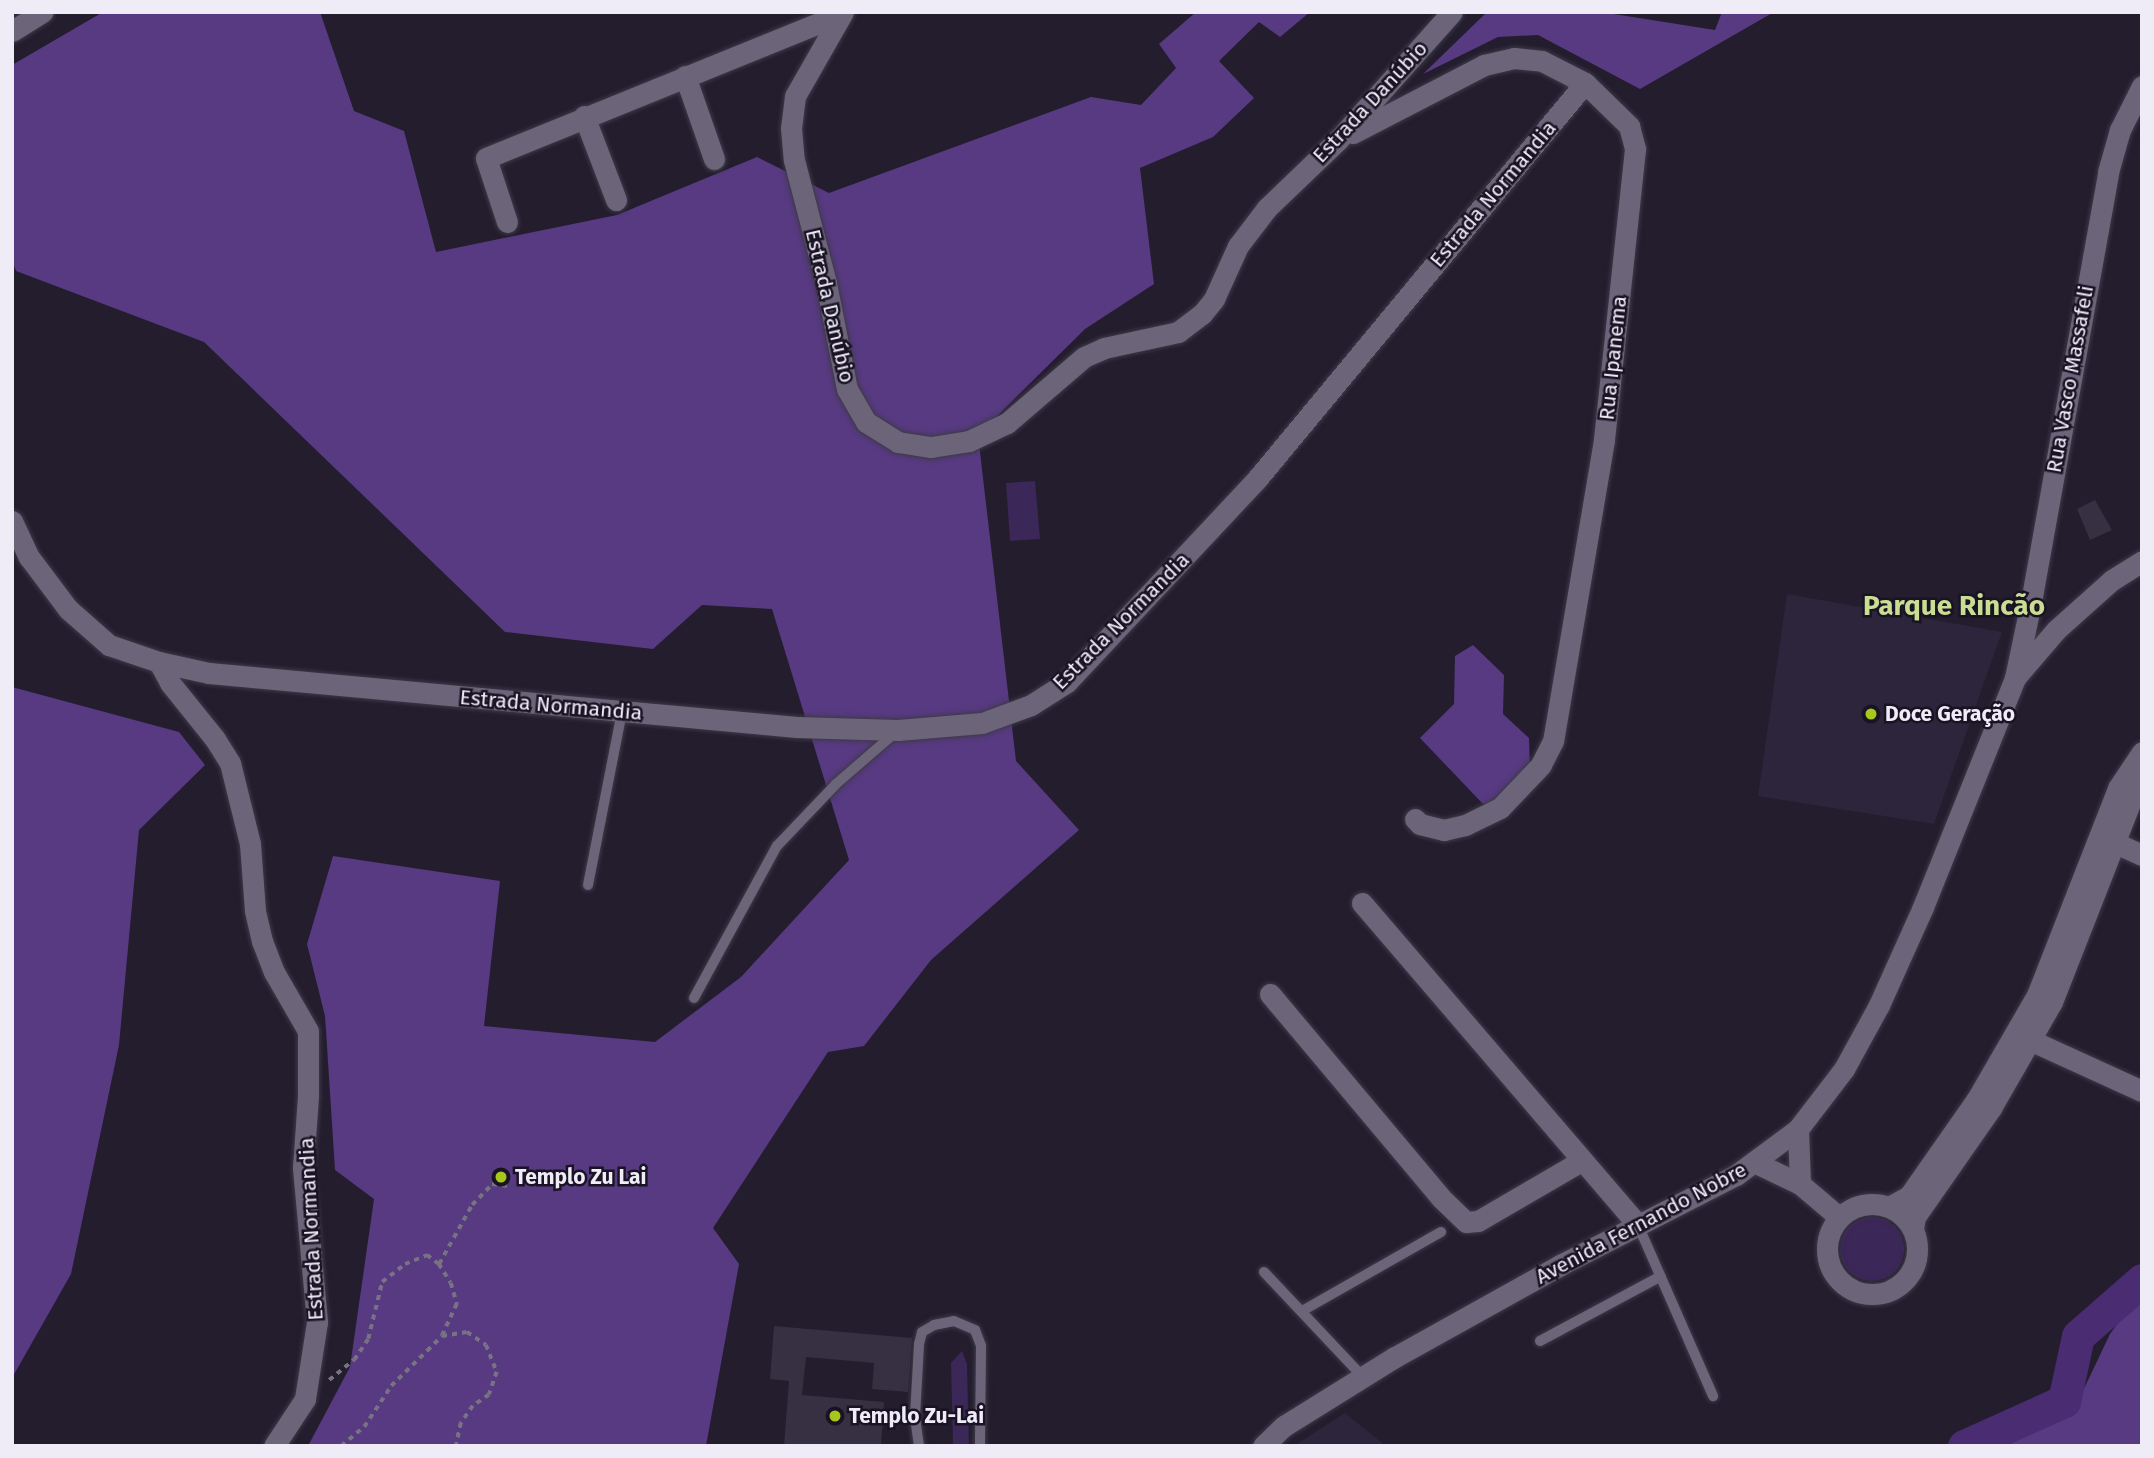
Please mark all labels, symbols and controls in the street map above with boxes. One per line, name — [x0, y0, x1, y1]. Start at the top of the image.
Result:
street label: Estrada Danúbio — [1307, 36, 1433, 168]
street label: Estrada Normandia — [1424, 116, 1562, 272]
street label: Estrada Danúbio — [800, 227, 860, 385]
street label: Rua Vasco Massafeli — [2041, 283, 2099, 475]
street label: Rua Ipanema — [1594, 295, 1632, 421]
street label: Estrada Normandia — [1047, 547, 1195, 695]
district label: Parque Rincão — [1863, 589, 2045, 623]
street label: Estrada Normandia — [459, 684, 643, 726]
place label: Doce Geração — [1885, 701, 2015, 727]
marker: Doce Geração — [1863, 706, 1879, 722]
street label: Estrada Normandia — [294, 1137, 328, 1321]
street label: Avenida Fernando Nobre — [1531, 1157, 1751, 1289]
place label: Templo Zu Lai — [515, 1164, 646, 1190]
marker: Templo Zu Lai — [493, 1169, 509, 1185]
place label: Templo Zu-Lai — [849, 1403, 984, 1429]
marker: Templo Zu-Lai — [827, 1408, 843, 1424]

